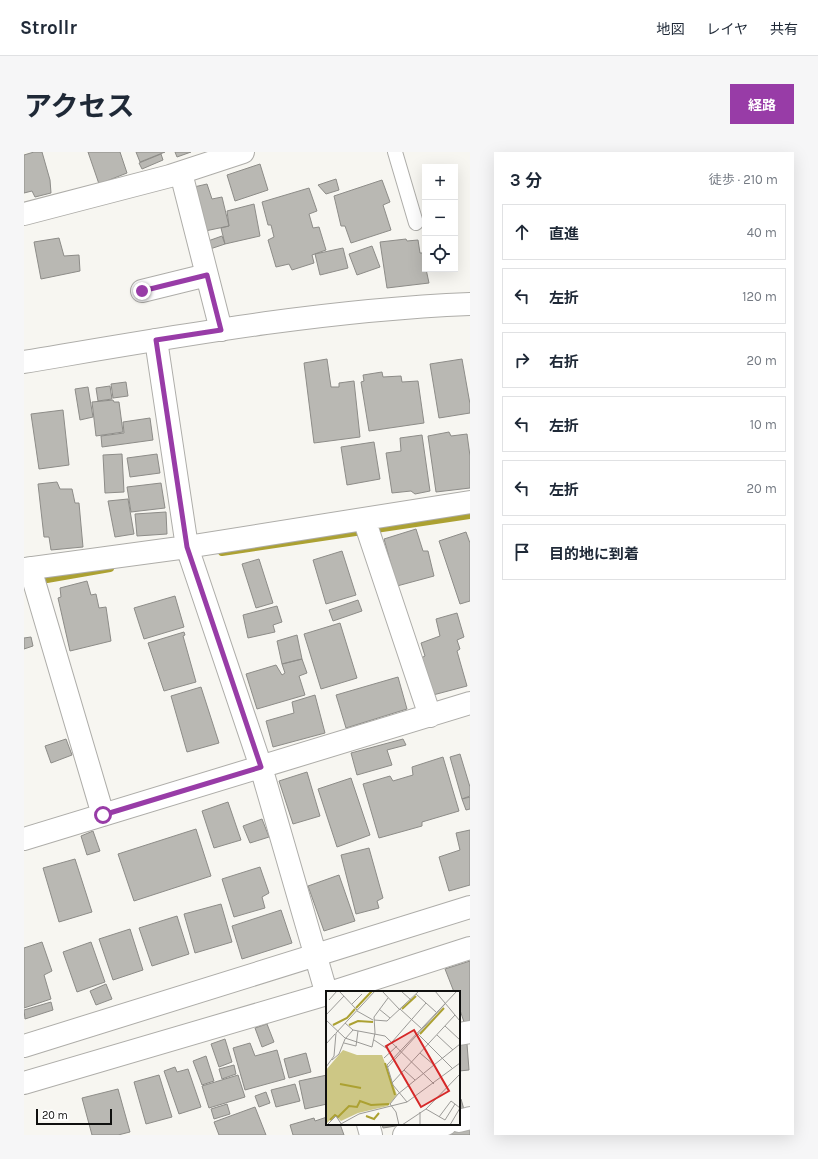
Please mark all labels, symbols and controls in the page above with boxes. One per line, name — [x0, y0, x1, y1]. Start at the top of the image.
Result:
text: Strollr — [20, 17, 77, 39]
text: 地図 — [656, 21, 684, 38]
text: レイヤ — [706, 21, 748, 38]
text: 共有 — [770, 21, 798, 38]
button: 経路 — [730, 84, 794, 124]
text: アクセス — [24, 90, 135, 123]
map controls — [422, 164, 458, 272]
button: + — [422, 164, 458, 200]
text: 3 分 — [510, 170, 542, 190]
text: 徒歩 · 210 m — [709, 172, 778, 187]
button: − — [422, 200, 458, 236]
icon: ahead — [511, 221, 533, 243]
text: 直進 — [549, 225, 579, 243]
text: 40 m — [747, 225, 777, 240]
button: locate — [422, 236, 458, 272]
route end — [133, 282, 151, 300]
icon: left — [511, 285, 533, 307]
text: 左折 — [549, 289, 579, 307]
text: 120 m — [742, 289, 777, 304]
icon: right — [511, 349, 533, 371]
text: 右折 — [549, 353, 579, 371]
text: 20 m — [747, 353, 777, 368]
icon: left — [511, 413, 533, 435]
text: 左折 — [549, 417, 579, 435]
text: 10 m — [750, 417, 777, 432]
icon: left — [511, 477, 533, 499]
text: 左折 — [549, 481, 579, 499]
text: 20 m — [747, 481, 777, 496]
icon: arrive — [511, 541, 533, 563]
text: 目的地に到着 — [549, 545, 639, 563]
route start — [94, 806, 112, 824]
inset map — [326, 991, 460, 1125]
scale bar — [36, 1107, 112, 1126]
text: 20 m — [42, 1109, 68, 1122]

